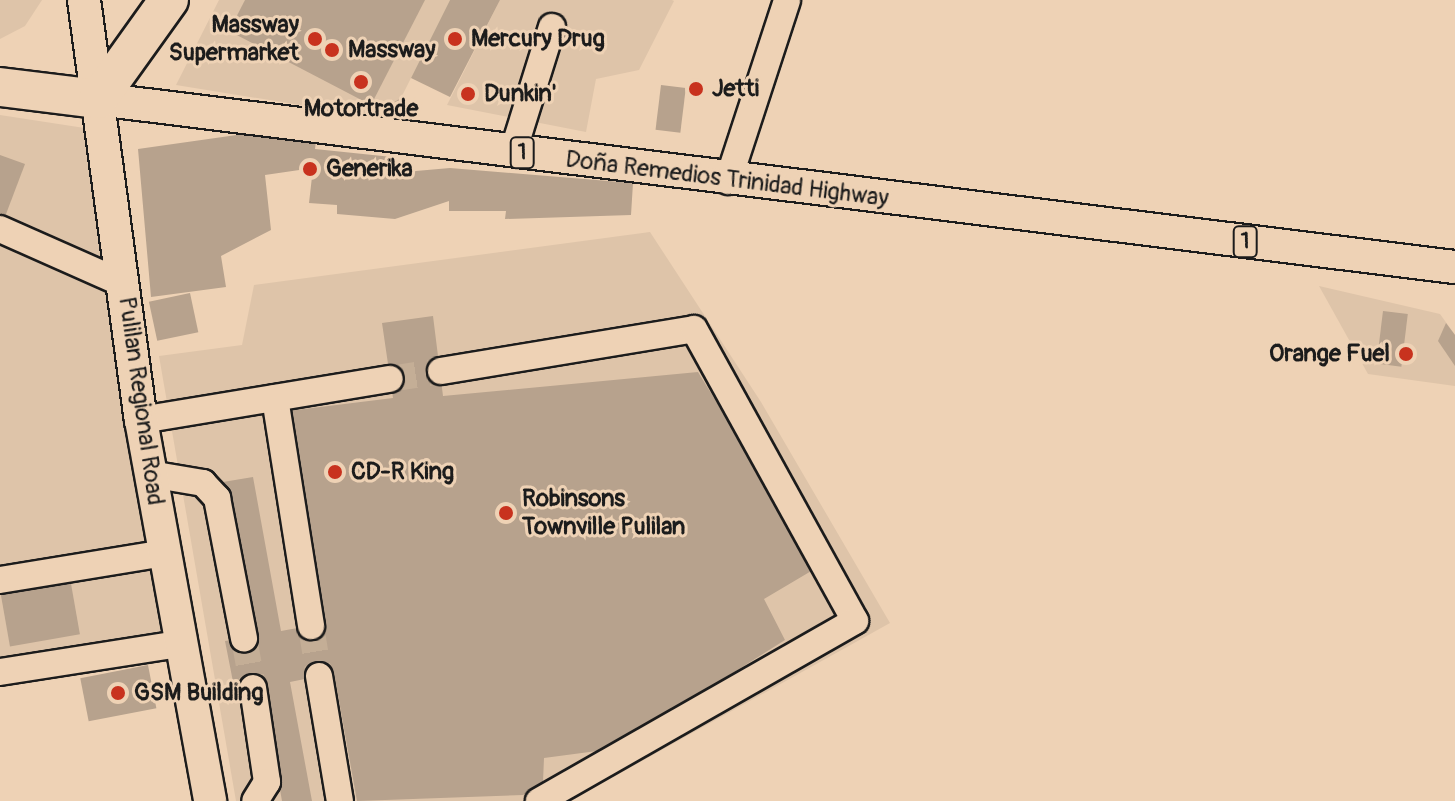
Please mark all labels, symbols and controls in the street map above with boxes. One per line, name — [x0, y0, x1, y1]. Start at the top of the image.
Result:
place label: Massway Supermarket — [169, 11, 299, 67]
place label: Mercury Drug — [471, 25, 605, 53]
marker: Massway Supermarket — [306, 30, 324, 48]
marker: Mercury Drug — [446, 30, 464, 48]
place label: Massway — [348, 36, 436, 64]
marker: Massway — [323, 41, 341, 59]
marker: Motortrade — [352, 73, 370, 91]
place label: Jetti — [712, 75, 759, 103]
place label: Dunkin' — [484, 80, 557, 108]
marker: Jetti — [687, 80, 705, 98]
marker: Dunkin' — [459, 85, 477, 103]
place label: Motortrade — [304, 95, 418, 123]
road number: 1 — [508, 135, 536, 171]
street label: Doña Remedios Trinidad Highway — [564, 145, 890, 213]
place label: Generika — [326, 155, 413, 183]
marker: Generika — [301, 160, 319, 178]
road number: 1 — [1231, 224, 1259, 260]
street label: Pulilan Regional Road — [112, 295, 170, 507]
place label: Orange Fuel — [1269, 340, 1390, 368]
marker: Orange Fuel — [1397, 345, 1415, 363]
place label: CD-R King — [351, 458, 454, 486]
marker: CD-R King — [326, 463, 344, 481]
place label: Robinsons Townville Pulilan — [522, 485, 685, 541]
marker: Robinsons Townville Pulilan — [497, 504, 515, 522]
place label: GSM Building — [134, 679, 263, 707]
marker: GSM Building — [109, 684, 127, 702]

